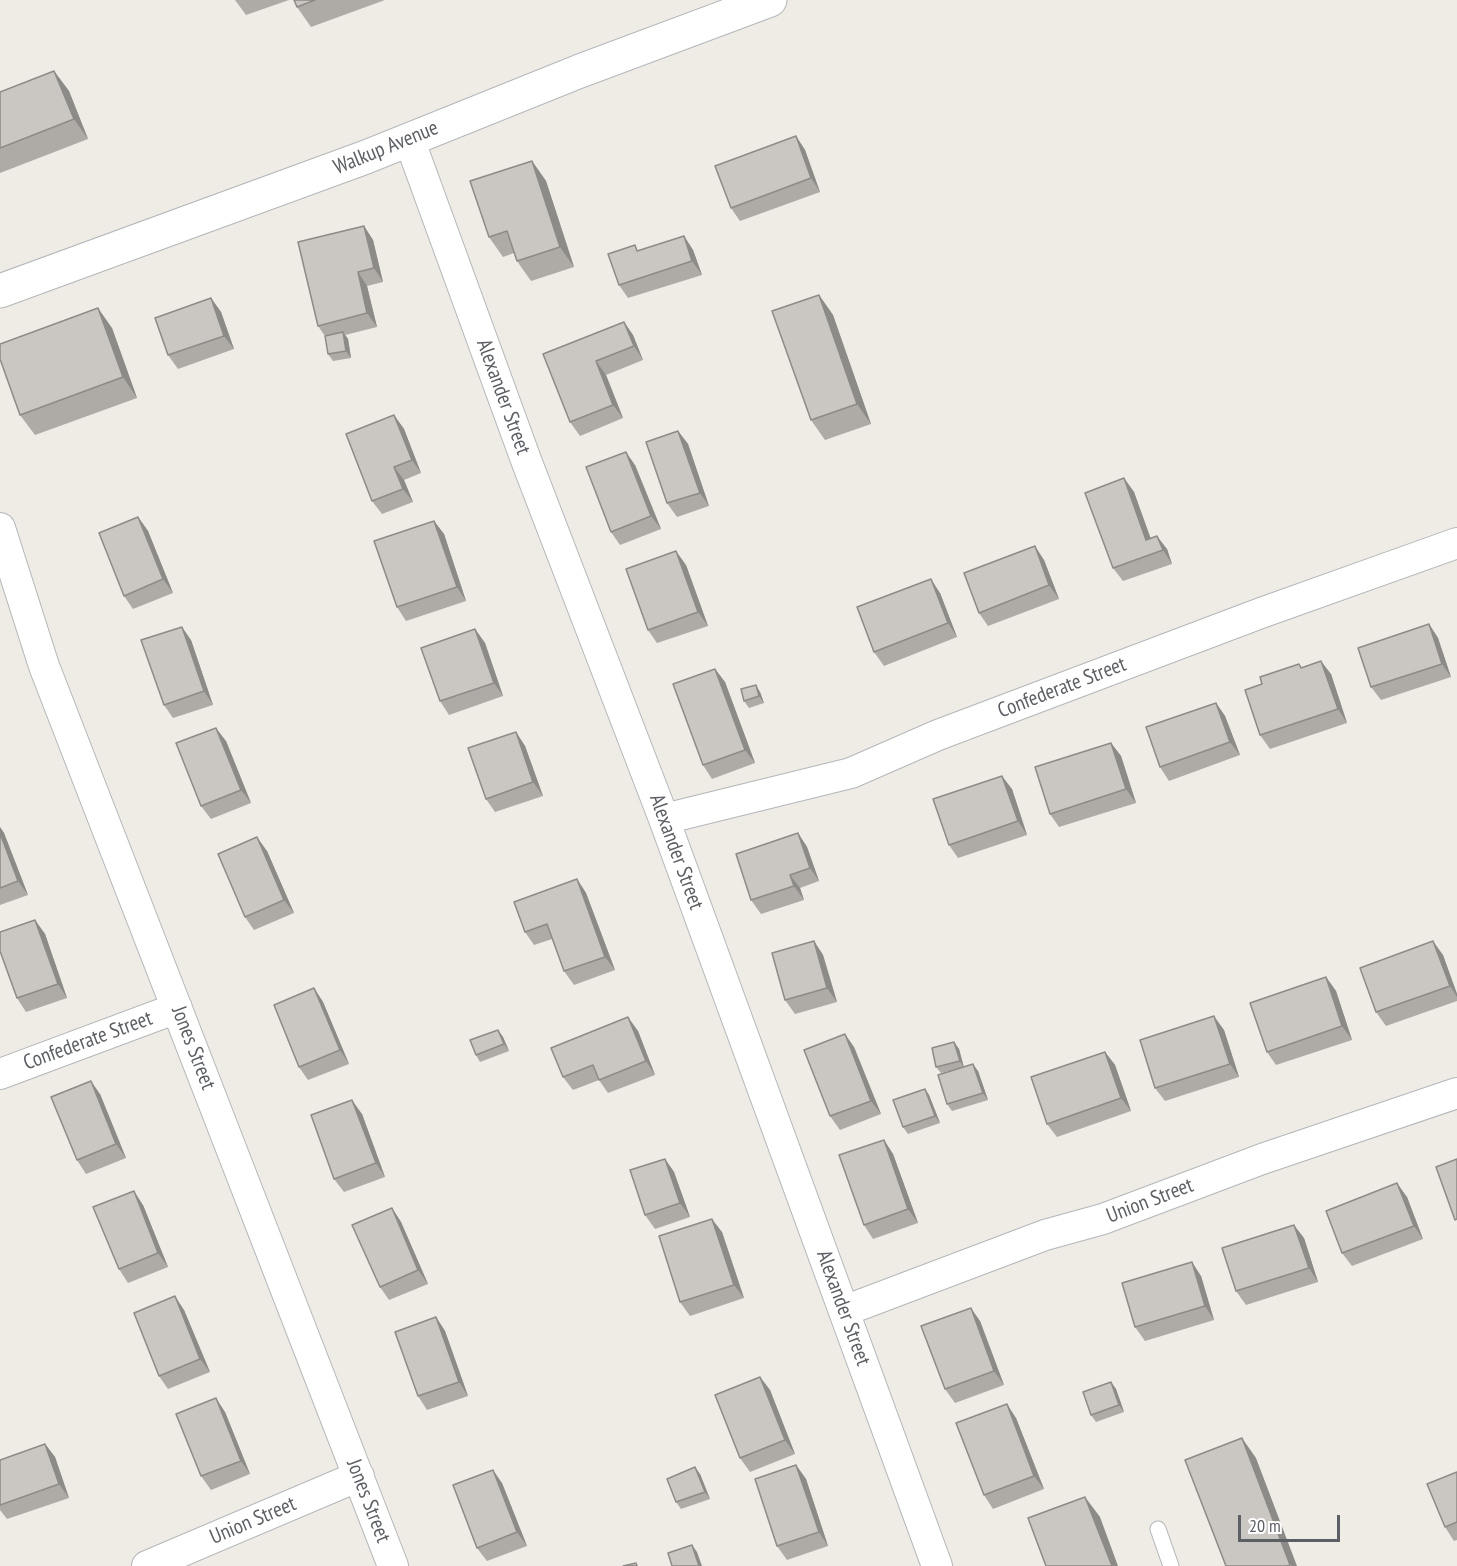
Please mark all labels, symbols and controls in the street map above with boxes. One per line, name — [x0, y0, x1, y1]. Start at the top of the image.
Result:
street label: Walkup Avenue — [330, 116, 442, 180]
street label: Alexander Street — [470, 336, 536, 458]
street label: Confederate Street — [994, 652, 1130, 724]
street label: Alexander Street — [643, 791, 709, 913]
street label: Jones Street — [166, 1003, 220, 1093]
street label: Confederate Street — [20, 1006, 156, 1076]
street label: Union Street — [1103, 1173, 1197, 1229]
street label: Alexander Street — [810, 1247, 876, 1369]
street label: Jones Street — [341, 1456, 395, 1546]
street label: Union Street — [206, 1492, 300, 1550]
scale bar — [1241, 1503, 1343, 1541]
text: 20 m — [1249, 1514, 1281, 1537]

